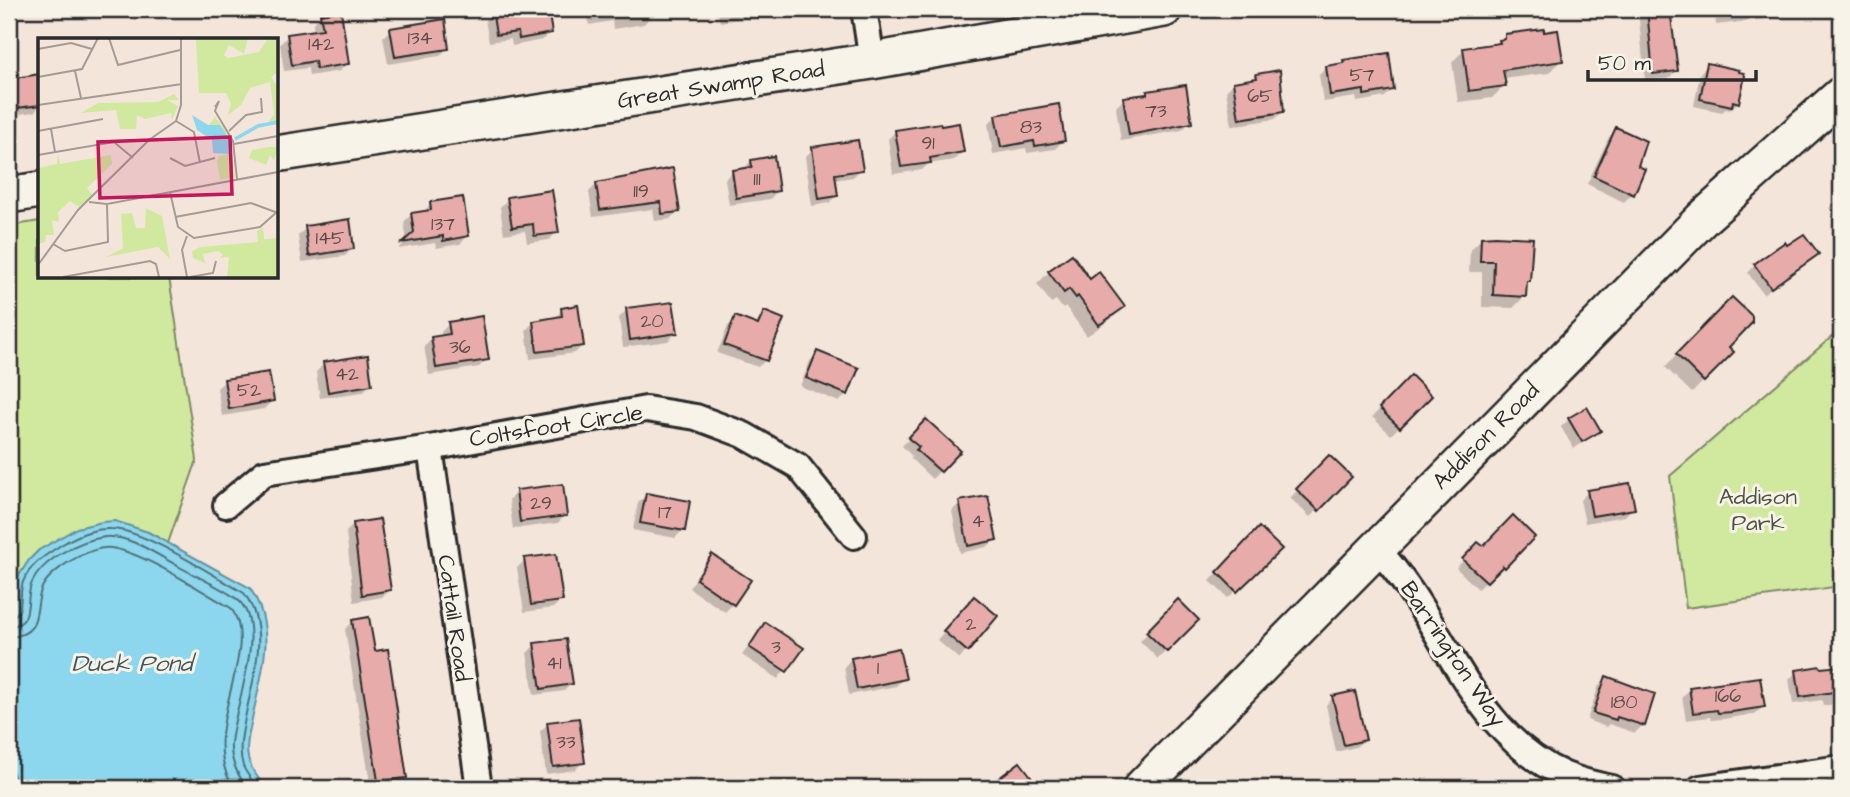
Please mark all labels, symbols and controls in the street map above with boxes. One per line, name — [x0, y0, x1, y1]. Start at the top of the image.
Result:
house number: 134 — [407, 25, 433, 52]
house number: 142 — [308, 31, 334, 58]
inset map — [38, 38, 278, 278]
scale bar — [1588, 38, 1756, 82]
text: 50 m — [1598, 49, 1652, 78]
street label: Great Swamp Road — [615, 53, 827, 117]
house number: 57 — [1349, 62, 1375, 89]
house number: 65 — [1247, 83, 1273, 110]
house number: 73 — [1145, 98, 1167, 125]
house number: 83 — [1020, 114, 1042, 141]
house number: 91 — [921, 130, 935, 157]
house number: 111 — [753, 166, 761, 193]
house number: 119 — [633, 178, 649, 205]
house number: 137 — [431, 211, 455, 238]
house number: 145 — [316, 225, 345, 252]
house number: 20 — [641, 308, 663, 335]
house number: 36 — [449, 334, 471, 361]
house number: 42 — [335, 361, 359, 388]
street label: Addison Road — [1425, 375, 1547, 497]
house number: 52 — [237, 377, 261, 404]
street label: Coltsfoot Circle — [467, 397, 645, 455]
park label: Addison Park — [1719, 481, 1797, 539]
house number: 29 — [530, 490, 552, 517]
house number: 17 — [658, 499, 672, 526]
house number: 4 — [972, 508, 985, 535]
street label: Cattail Road — [429, 553, 479, 684]
street label: Barrington Way — [1392, 575, 1514, 734]
house number: 2 — [966, 611, 977, 638]
house number: 3 — [771, 634, 781, 661]
water label: Duck Pond — [72, 647, 197, 681]
house number: 41 — [546, 650, 562, 677]
house number: 1 — [877, 655, 880, 682]
house number: 166 — [1715, 683, 1741, 710]
house number: 180 — [1611, 689, 1637, 716]
house number: 33 — [556, 729, 576, 756]

